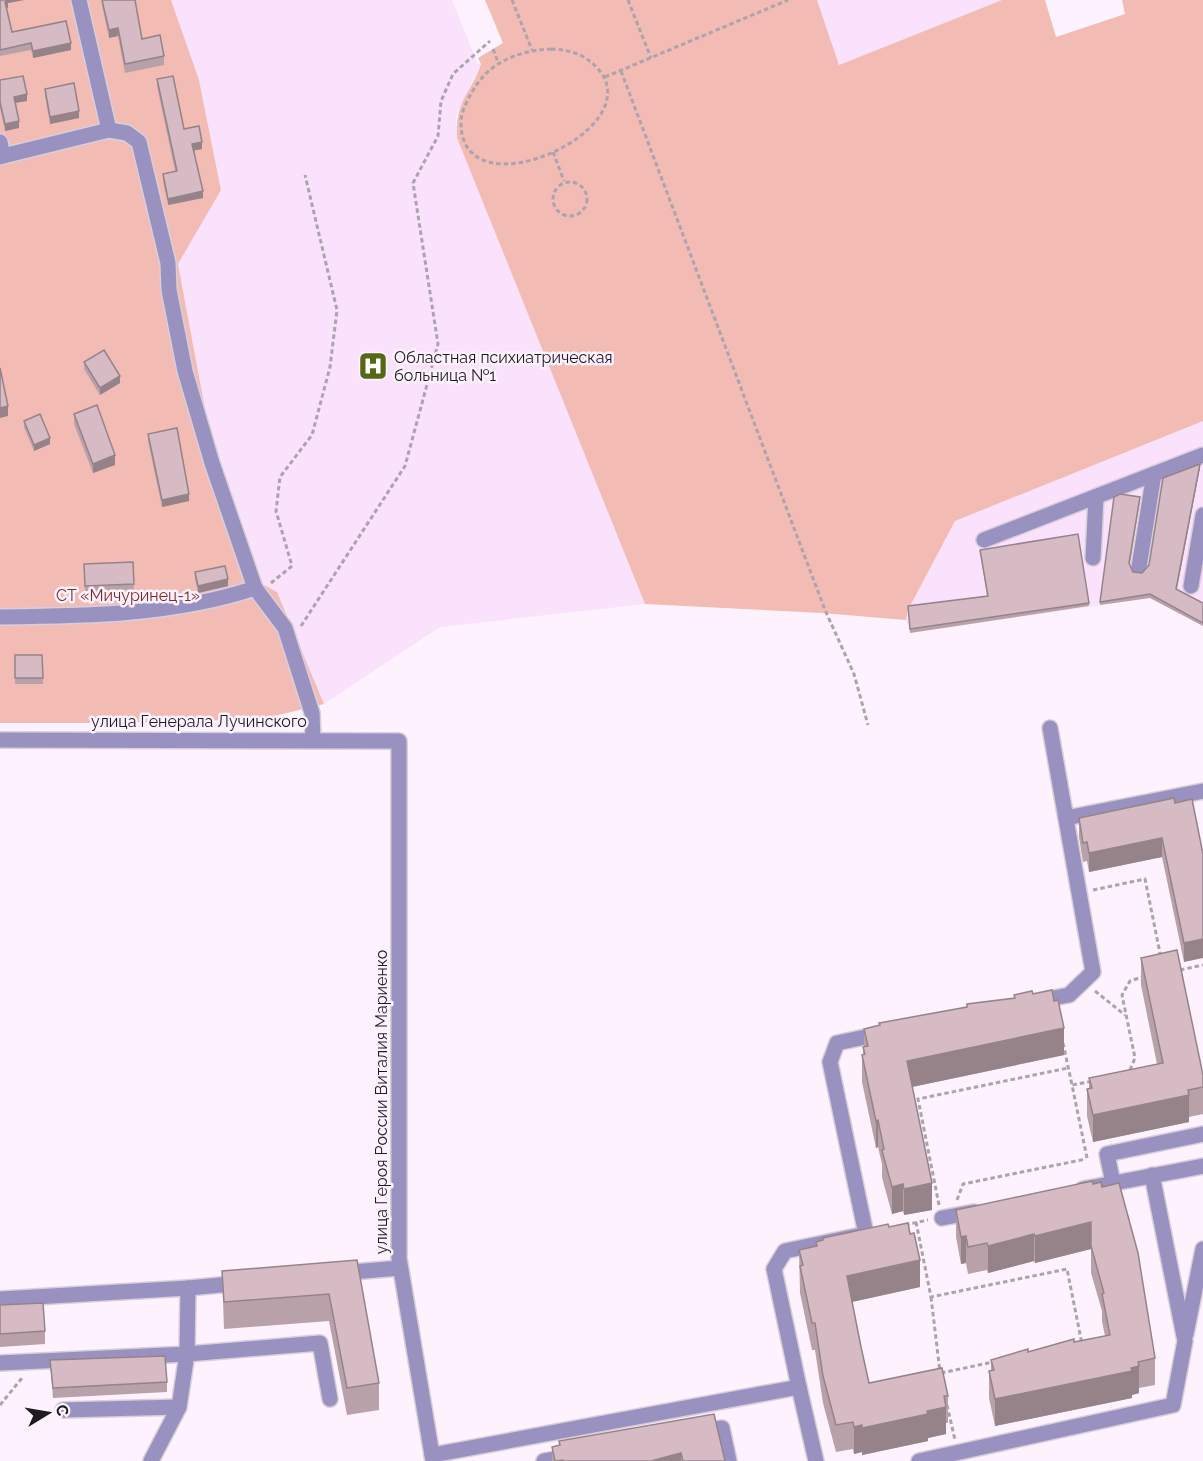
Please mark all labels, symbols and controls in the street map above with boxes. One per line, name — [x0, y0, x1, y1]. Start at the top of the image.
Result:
place label: Областная психиатрическая больница №1 — [394, 348, 613, 385]
hospital icon: Областная психиатрическая больница №1 — [357, 350, 389, 382]
park label: СТ «Мичуринец-1» — [56, 586, 200, 605]
street label: улица Генерала Лучинского — [91, 712, 307, 731]
street label: улица Героя России Виталия Мариенко — [372, 950, 391, 1254]
north arrow — [18, 1383, 78, 1443]
text: С — [52, 1403, 73, 1417]

